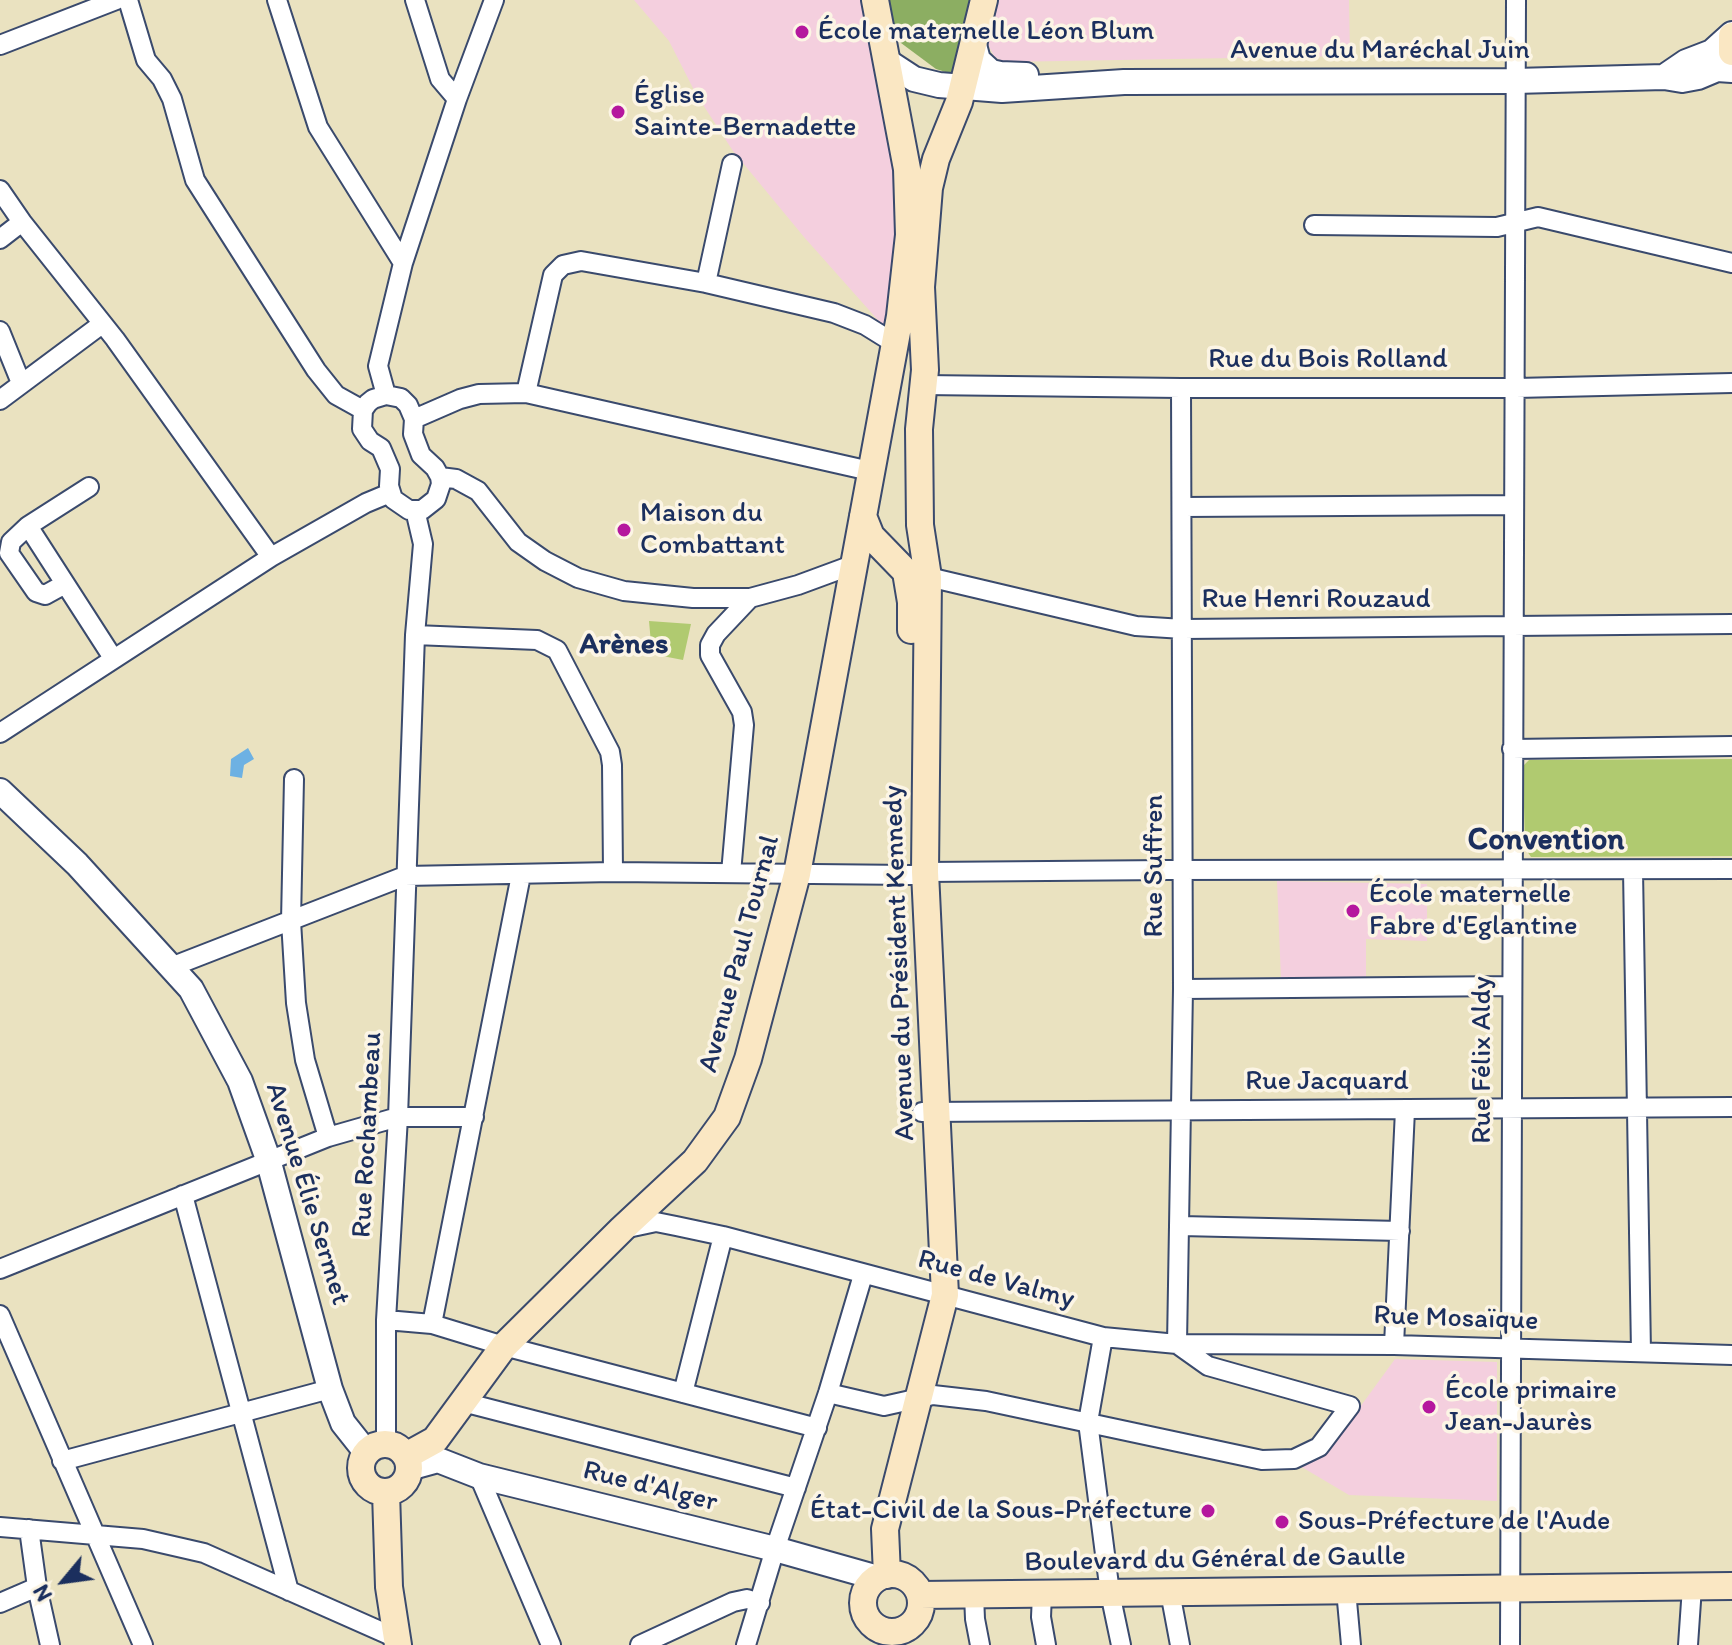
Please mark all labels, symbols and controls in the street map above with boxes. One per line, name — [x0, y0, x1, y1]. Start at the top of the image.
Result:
place label: École maternelle Léon Blum — [818, 15, 1154, 49]
marker: École maternelle Léon Blum — [793, 23, 811, 41]
street label: Avenue du Maréchal Juin — [1230, 34, 1530, 68]
place label: Église Sainte-Bernadette — [634, 79, 856, 145]
marker: Église Sainte-Bernadette — [609, 103, 627, 121]
street label: Rue du Bois Rolland — [1208, 343, 1448, 377]
place label: Maison du Combattant — [640, 497, 785, 563]
marker: Maison du Combattant — [615, 521, 633, 539]
street label: Rue Henri Rouzaud — [1202, 583, 1430, 617]
district label: Arènes — [579, 627, 669, 663]
street label: Avenue du Président Kennedy — [877, 785, 923, 1141]
street label: Rue Suffren — [1138, 795, 1172, 937]
district label: Convention — [1468, 822, 1624, 860]
street label: Avenue Paul Tournal — [692, 832, 788, 1076]
place label: École maternelle Fabre d'Eglantine — [1369, 878, 1577, 944]
marker: École maternelle Fabre d'Eglantine — [1344, 902, 1362, 920]
street label: Rue Félix Aldy — [1466, 976, 1500, 1144]
street label: Rue Rochambeau — [346, 1031, 390, 1239]
street label: Rue Jacquard — [1245, 1065, 1409, 1099]
street label: Avenue Élie Sermet — [257, 1079, 357, 1309]
street label: Rue de Valmy — [914, 1243, 1078, 1317]
street label: Rue Mosaïque — [1373, 1299, 1539, 1339]
place label: École primaire Jean-Jaurès — [1445, 1374, 1617, 1440]
marker: École primaire Jean-Jaurès — [1420, 1398, 1438, 1416]
street label: Rue d'Alger — [579, 1454, 721, 1520]
place label: État-Civil de la Sous-Préfecture — [810, 1494, 1192, 1528]
marker: État-Civil de la Sous-Préfecture — [1199, 1502, 1217, 1520]
place label: Sous-Préfecture de l'Aude — [1298, 1505, 1610, 1539]
marker: Sous-Préfecture de l'Aude — [1273, 1513, 1291, 1531]
street label: Boulevard du Général de Gaulle — [1024, 1540, 1406, 1580]
north arrow — [24, 1541, 104, 1621]
text: N — [27, 1580, 58, 1606]

